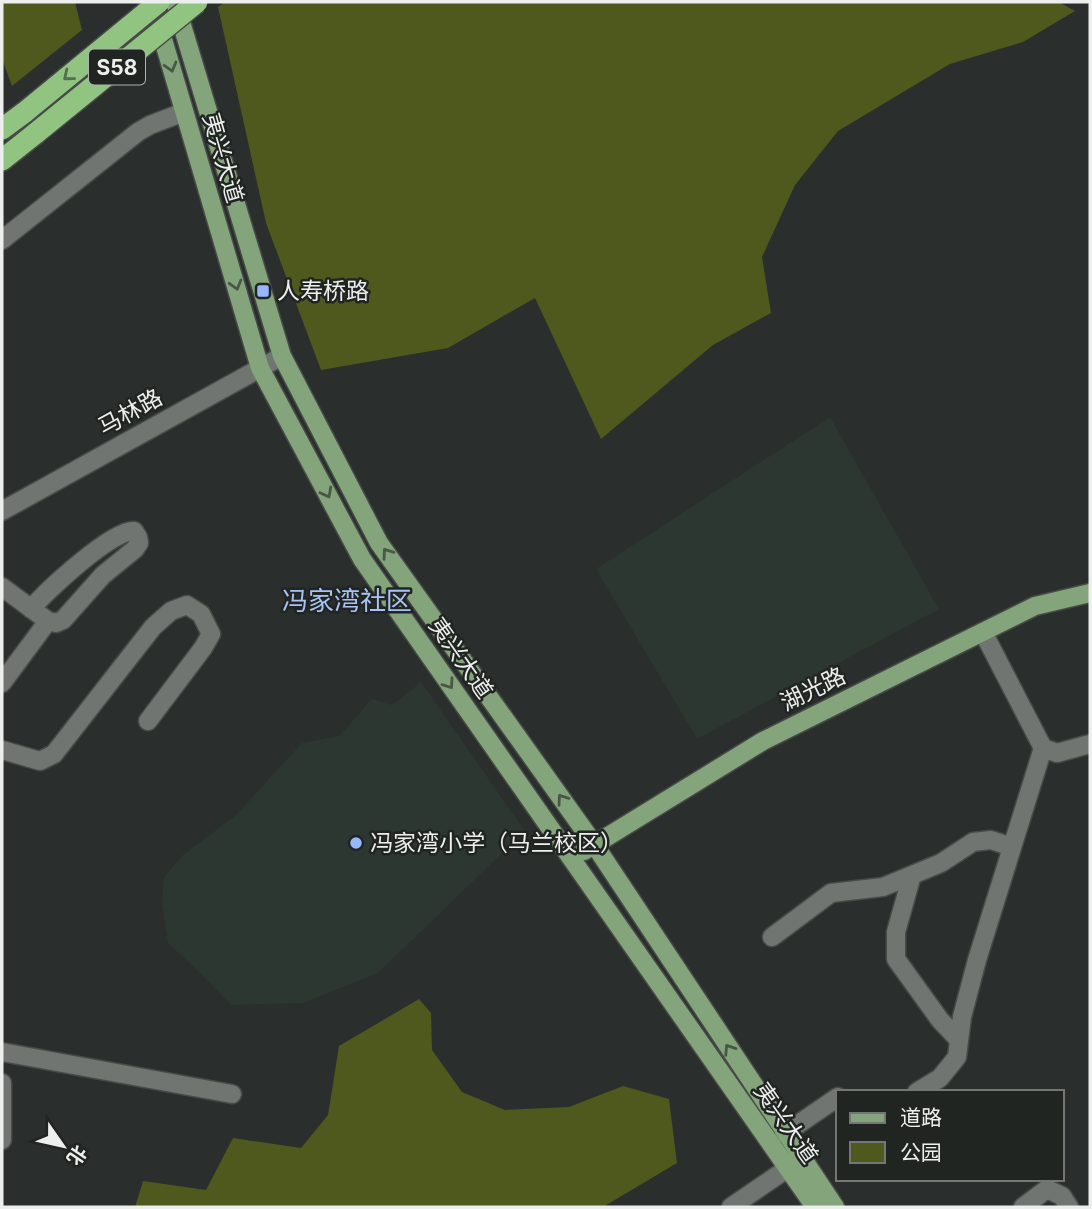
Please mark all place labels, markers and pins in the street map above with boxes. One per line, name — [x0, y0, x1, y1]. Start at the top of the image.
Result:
place label: 人寿桥路 — [277, 277, 369, 305]
marker: 人寿桥路 — [255, 283, 271, 299]
place label: 冯家湾小学（马兰校区） — [370, 829, 623, 857]
marker: 冯家湾小学（马兰校区） — [348, 835, 364, 851]

